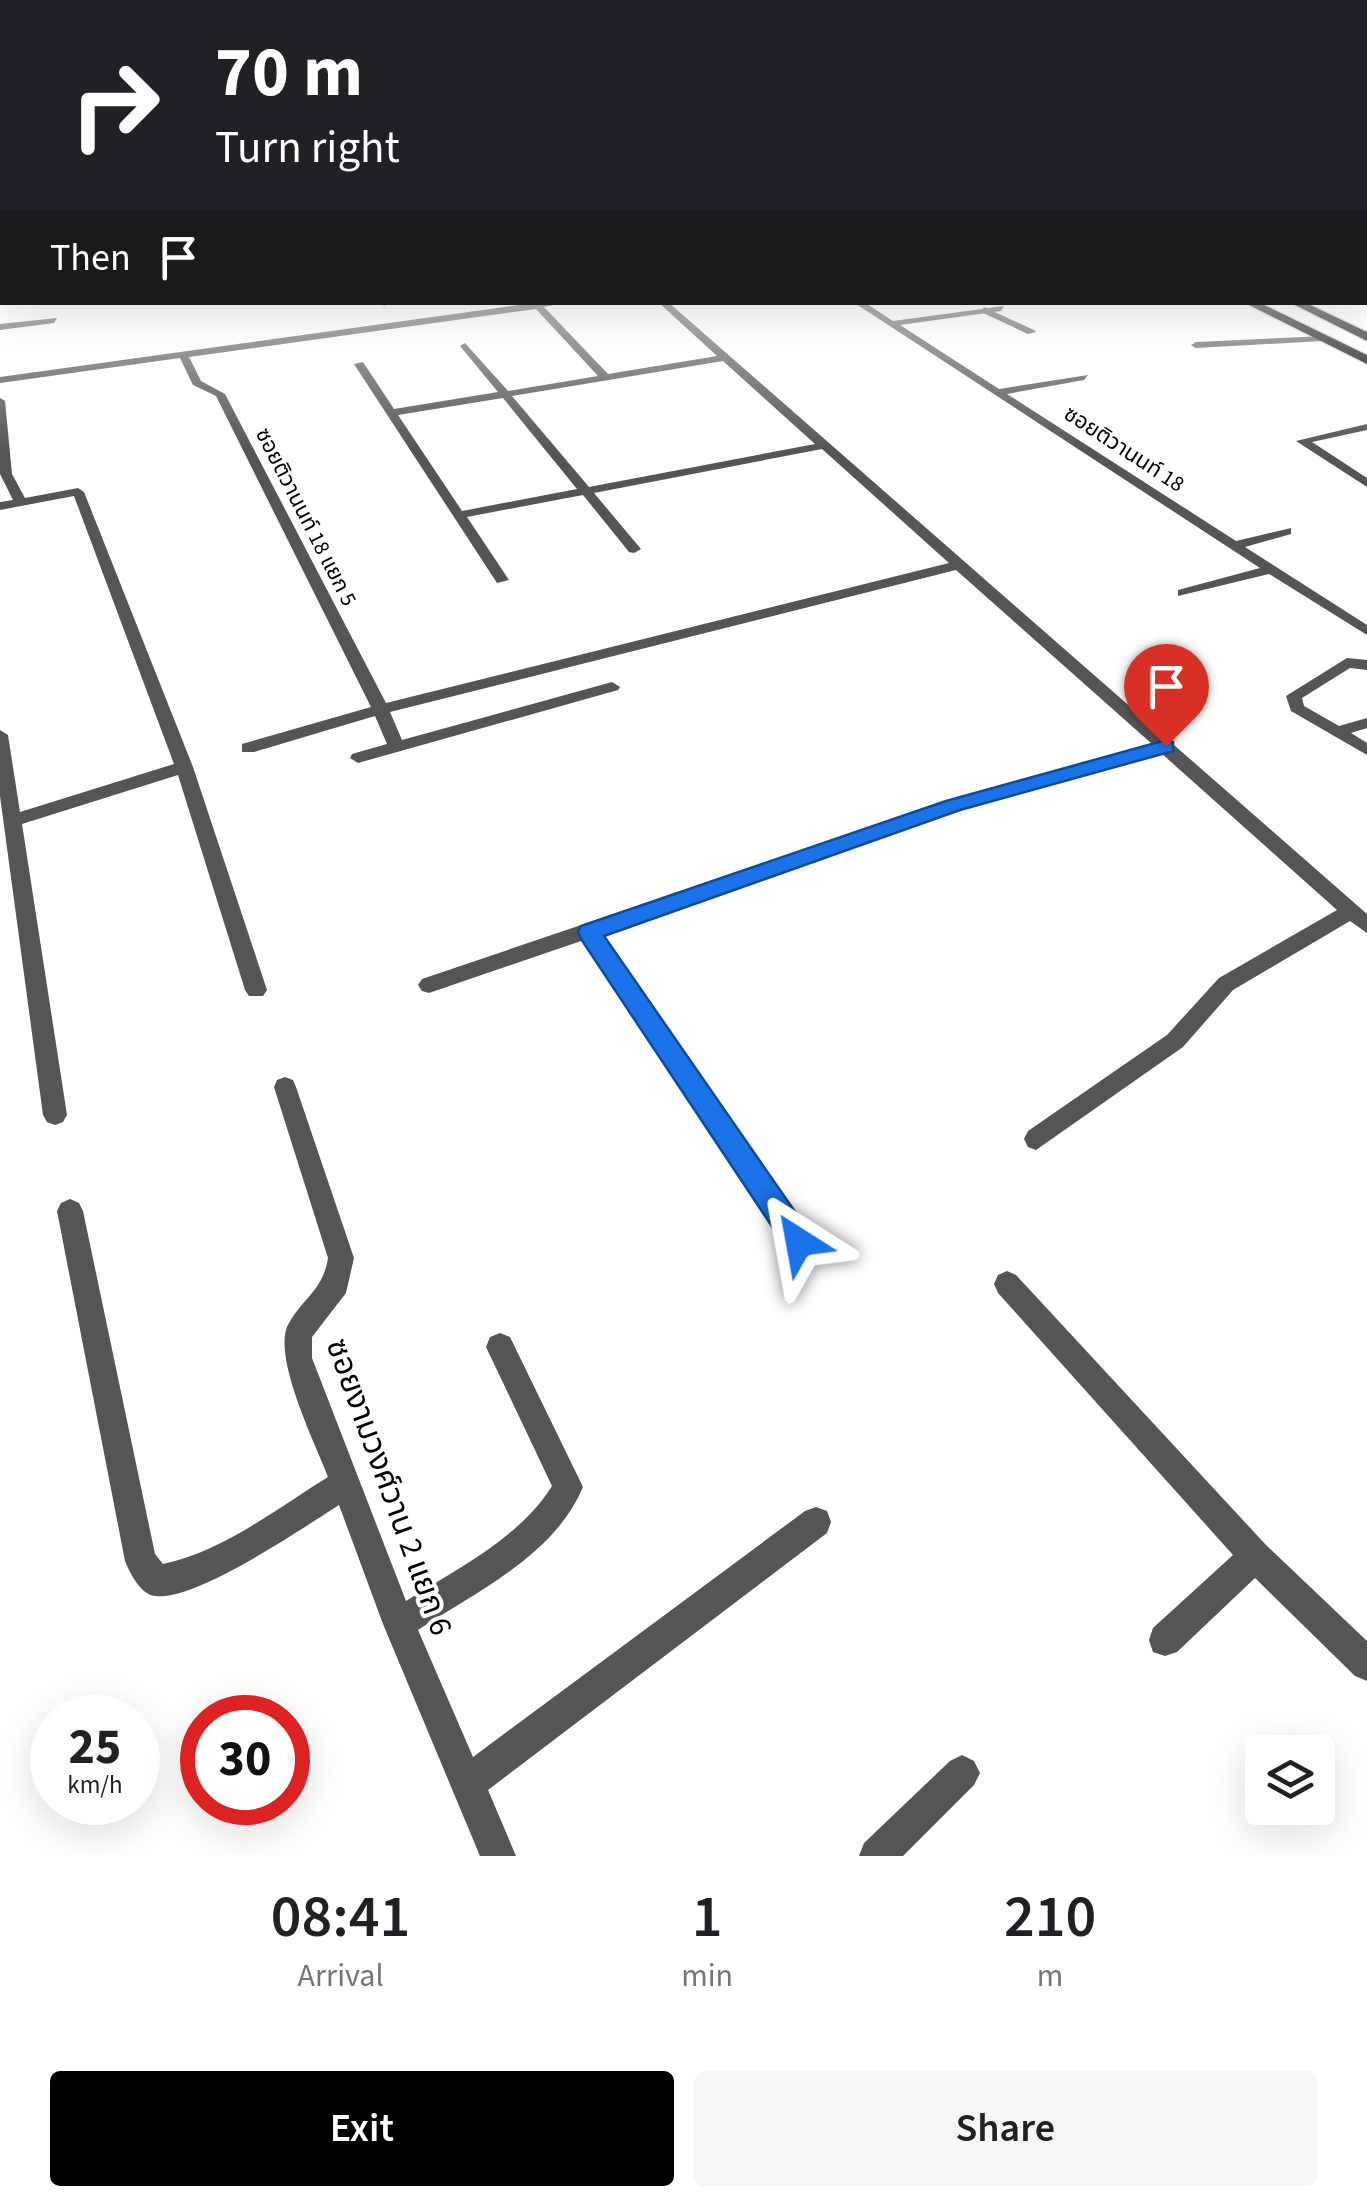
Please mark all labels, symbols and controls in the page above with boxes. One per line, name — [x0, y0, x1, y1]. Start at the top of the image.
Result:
text: 70 m — [215, 23, 363, 123]
icon: right — [50, 40, 180, 170]
text: Turn right — [215, 116, 400, 180]
icon: arrive — [151, 230, 206, 285]
text: Then — [50, 231, 131, 285]
street label: ซอยติวานนท์ 18 — [1057, 398, 1191, 500]
street label: ซอยติวานนท์ 18 แยก 5 — [247, 422, 365, 612]
pin — [1124, 644, 1209, 747]
icon: arrive — [1139, 659, 1194, 714]
position arrow — [747, 1190, 851, 1294]
street label: ซอยงามวงศ์วาน 2 แยก 6 — [314, 1332, 464, 1642]
speed limit sign: 30 — [180, 1695, 310, 1825]
text: 25 — [69, 1712, 121, 1783]
map controls — [1245, 1735, 1335, 1825]
button: layers — [1245, 1735, 1335, 1825]
text: km/h — [67, 1767, 123, 1803]
text: 08:41 — [271, 1875, 410, 1960]
text: 1 — [692, 1875, 723, 1960]
text: 210 — [1004, 1875, 1096, 1960]
text: Arrival — [298, 1953, 384, 1999]
text: min — [681, 1953, 733, 1999]
text: m — [1037, 1953, 1063, 1999]
button: Exit — [50, 2071, 674, 2186]
button: Share — [694, 2071, 1317, 2186]

